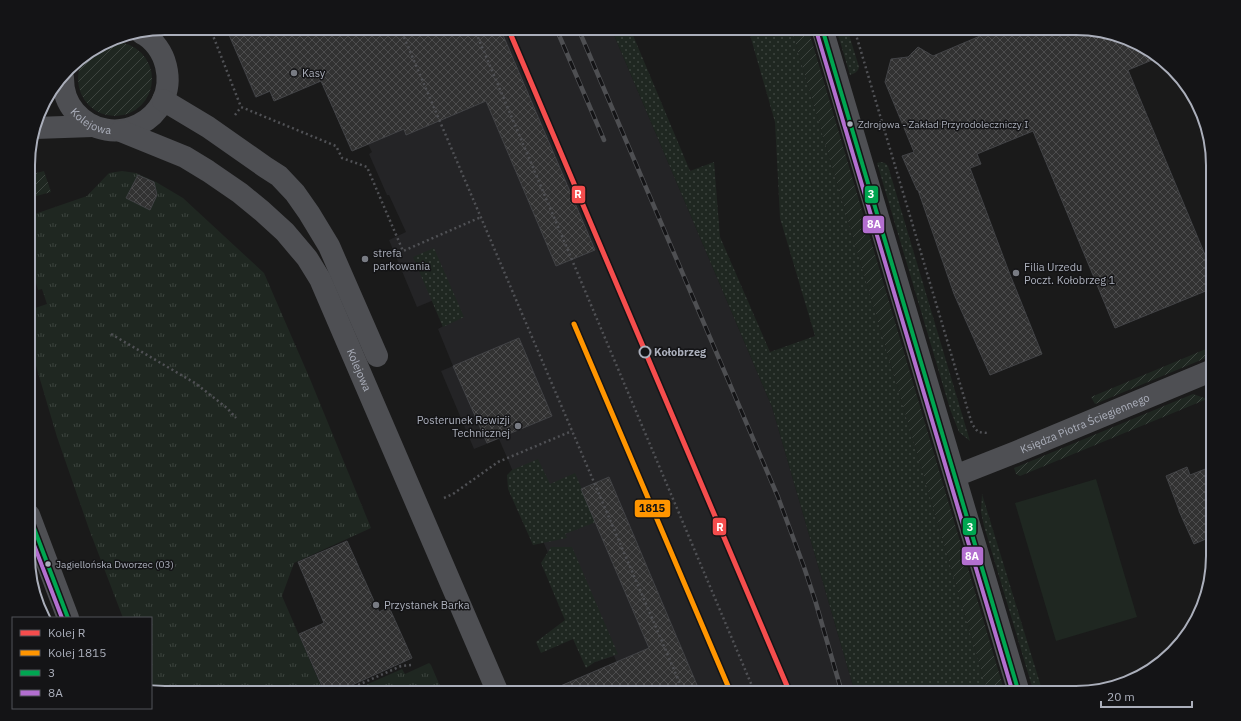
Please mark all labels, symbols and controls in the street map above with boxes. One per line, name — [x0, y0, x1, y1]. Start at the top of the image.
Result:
place label: Kasy — [302, 66, 326, 80]
marker: Kasy — [289, 68, 299, 78]
street label: Kolejowa — [68, 105, 112, 137]
place label: Zdrojowa - Zakład Przyrodoleczniczy I — [858, 118, 1028, 131]
marker: Zdrojowa - Zakład Przyrodoleczniczy I — [845, 119, 855, 129]
line badge: R — [571, 185, 586, 204]
line badge: 3 — [864, 185, 879, 204]
text: R — [574, 187, 582, 201]
text: 3 — [868, 187, 874, 201]
line badge: 8A — [862, 215, 885, 234]
text: 8A — [867, 217, 882, 231]
place label: strefa parkowania — [373, 246, 430, 273]
marker: strefa parkowania — [360, 254, 370, 264]
place label: Filia Urzedu Poczt. Kołobrzeg 1 — [1024, 260, 1116, 287]
marker: Filia Urzedu Poczt. Kołobrzeg 1 — [1011, 268, 1021, 278]
marker: Kołobrzeg — [638, 345, 652, 359]
place label: Kołobrzeg — [654, 345, 707, 359]
street label: Kolejowa — [344, 346, 374, 393]
street label: Księdza Piotra Ściegiennego — [1018, 390, 1152, 457]
place label: Posterunek Rewizji Technicznej — [417, 413, 510, 440]
marker: Posterunek Rewizji Technicznej — [513, 421, 523, 431]
line badge: 1815 — [634, 499, 671, 518]
text: 1815 — [639, 501, 666, 515]
line badge: R — [712, 517, 727, 536]
line badge: 3 — [962, 517, 977, 536]
text: R — [716, 520, 724, 534]
text: 3 — [967, 520, 973, 534]
line badge: 8A — [961, 546, 984, 566]
text: 8A — [965, 549, 980, 563]
place label: Jagiellońska Dworzec (03) — [56, 558, 174, 571]
marker: Jagiellońska Dworzec (03) — [43, 559, 53, 569]
place label: Przystanek Barka — [384, 598, 470, 612]
marker: Przystanek Barka — [371, 600, 381, 610]
legend — [12, 617, 152, 709]
text: Kolej R — [48, 625, 86, 640]
text: Kolej 1815 — [48, 645, 107, 660]
text: 3 — [48, 665, 55, 680]
scale bar — [1101, 683, 1192, 709]
text: 8A — [48, 685, 63, 700]
text: 20 m — [1107, 689, 1135, 704]

